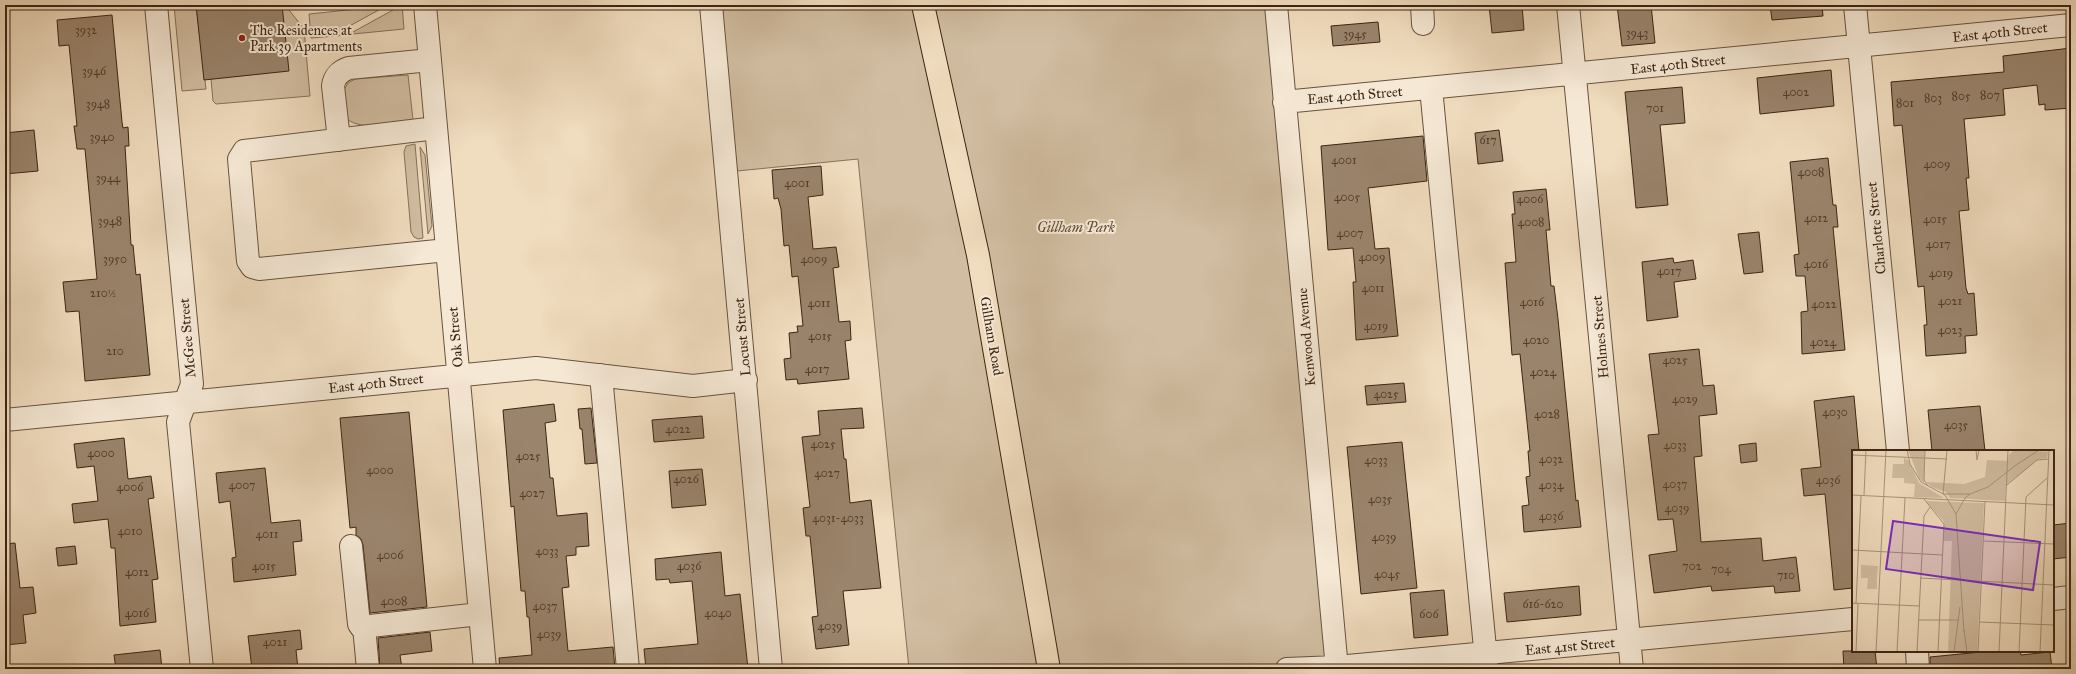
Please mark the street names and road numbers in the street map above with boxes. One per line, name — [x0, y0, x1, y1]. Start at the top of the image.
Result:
street label: East 40th Street — [1952, 19, 2048, 46]
street label: East 40th Street — [1630, 51, 1726, 78]
street label: East 40th Street — [1307, 83, 1403, 108]
street label: Charlotte Street — [1863, 181, 1890, 275]
street label: Kenwood Avenue — [1294, 287, 1319, 387]
street label: Gillham Road — [976, 295, 1007, 377]
street label: Holmes Street — [1588, 295, 1613, 379]
street label: McGee Street — [176, 297, 199, 379]
street label: Locust Street — [731, 297, 754, 377]
street label: Oak Street — [444, 306, 467, 368]
street label: East 40th Street — [328, 370, 424, 397]
street label: East 41st Street — [1524, 634, 1616, 659]

